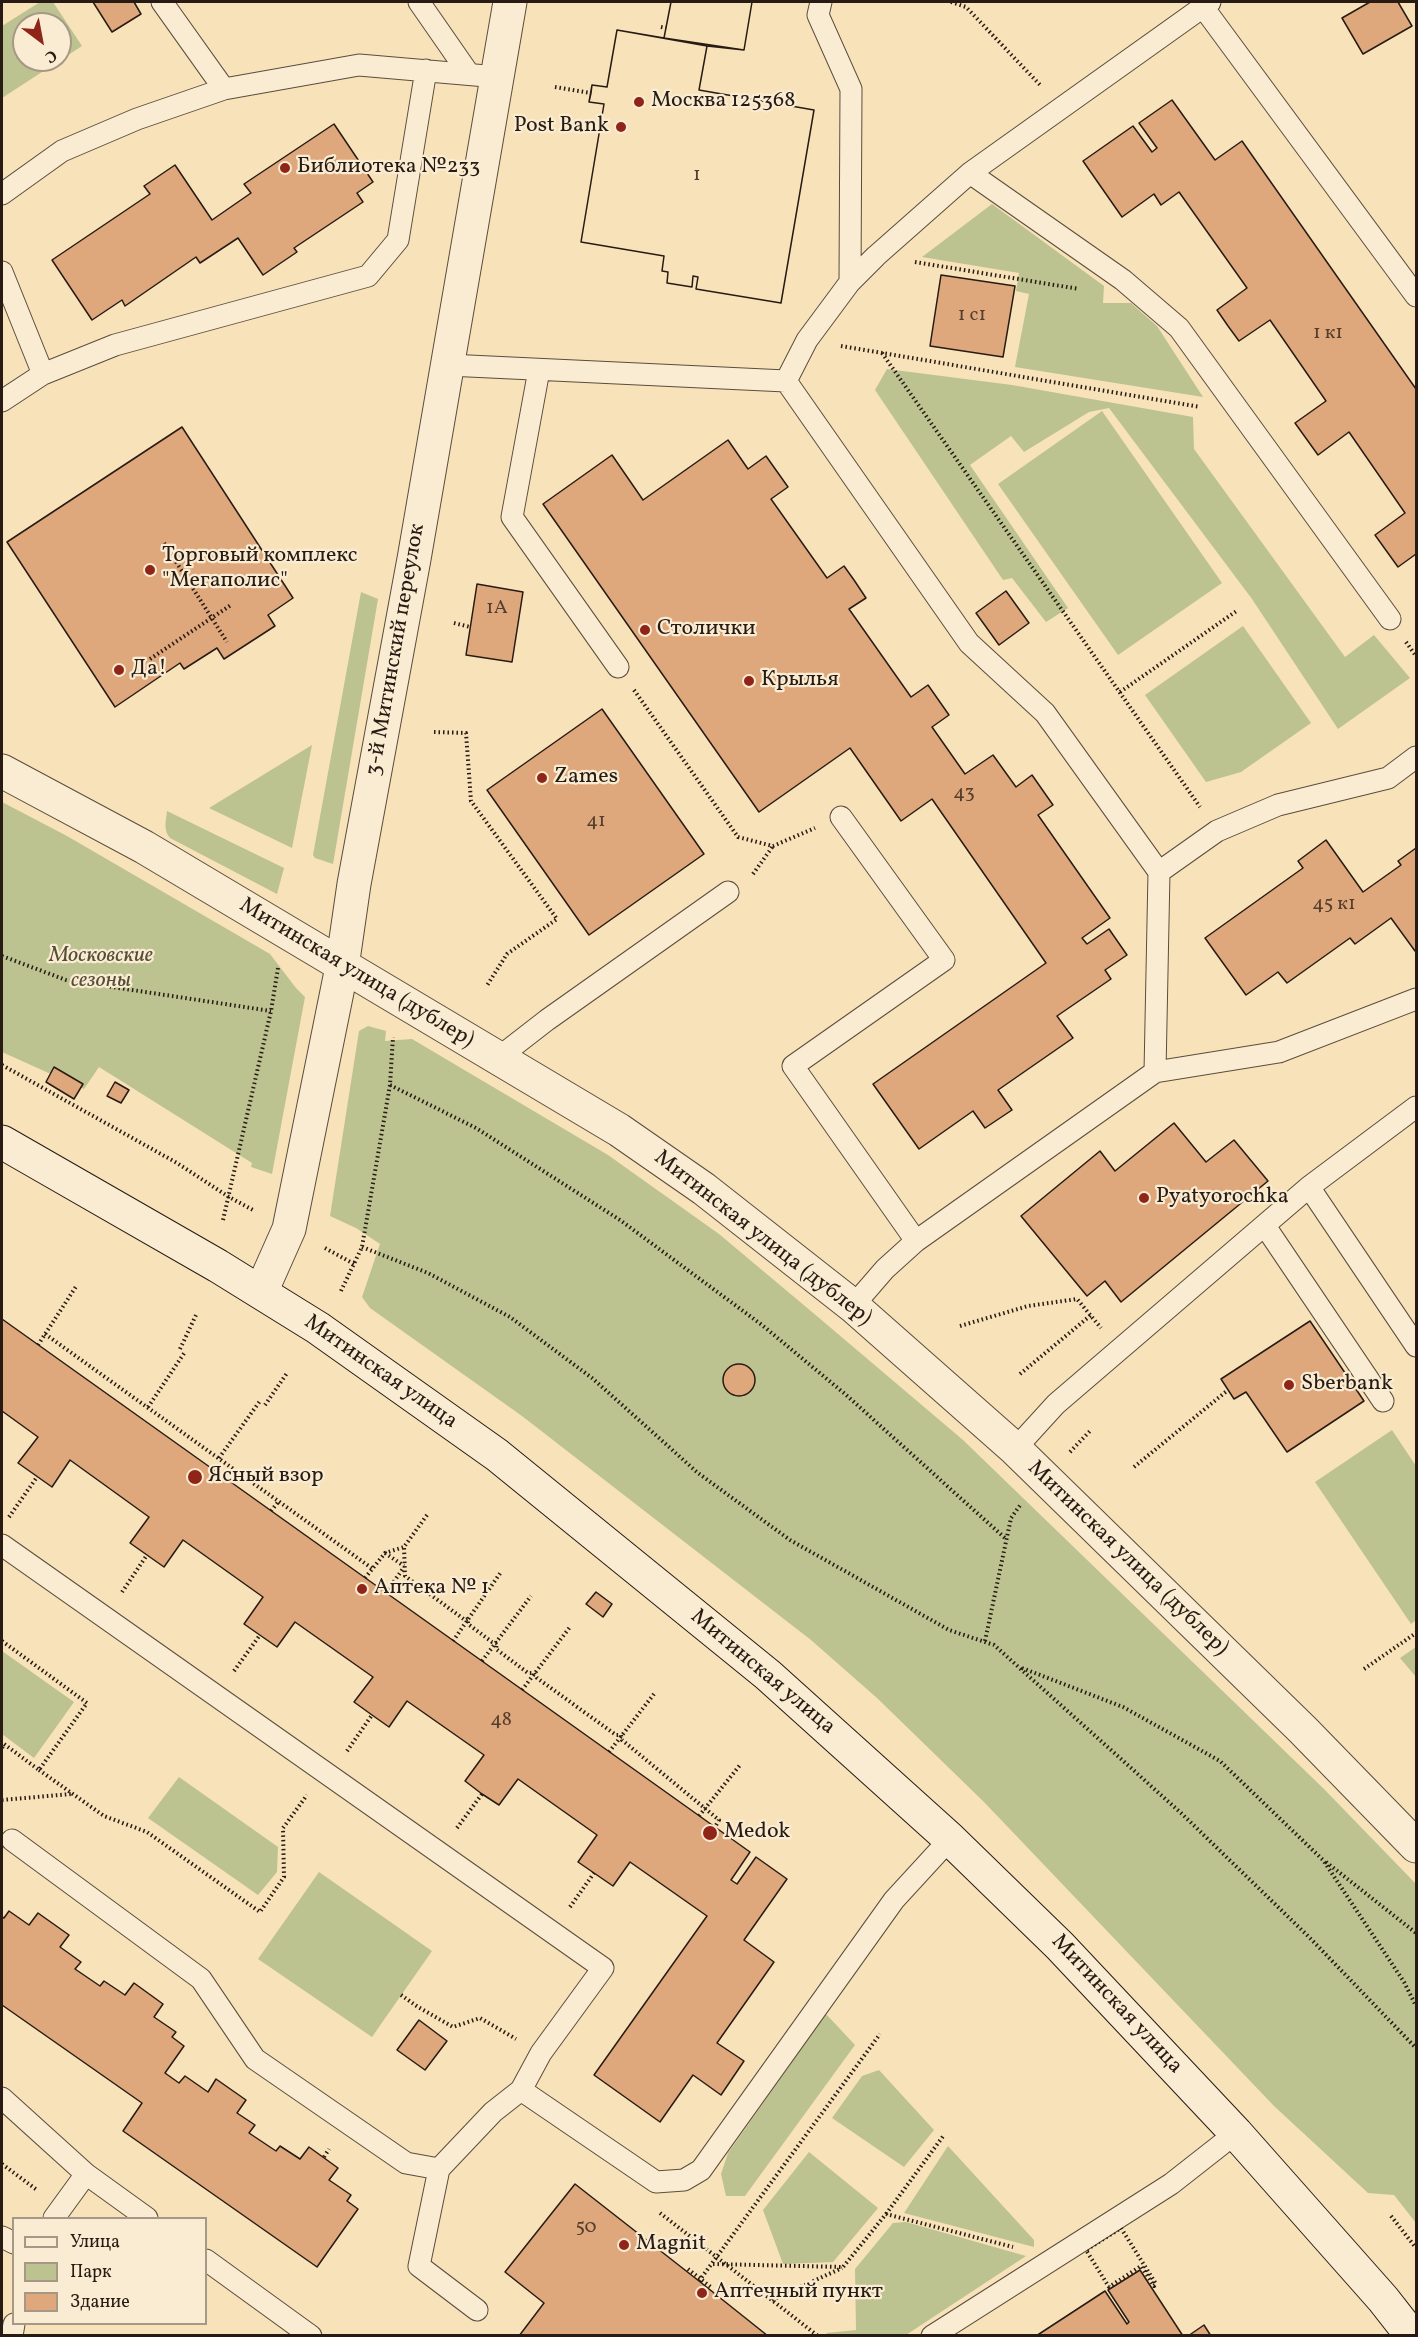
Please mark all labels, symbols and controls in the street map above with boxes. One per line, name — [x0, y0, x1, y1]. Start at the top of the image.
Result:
north arrow — [12, 12, 72, 72]
text: С — [40, 44, 61, 68]
place label: Москва 125368 — [651, 89, 795, 115]
marker: Москва 125368 — [632, 95, 646, 109]
place label: Post Bank — [514, 114, 609, 140]
marker: Post Bank — [614, 120, 628, 134]
place label: Библиотека №233 — [297, 155, 480, 181]
marker: Библиотека №233 — [278, 161, 292, 175]
house number: 1 — [693, 164, 701, 188]
house number: 1 с1 — [958, 304, 986, 328]
house number: 1 к1 — [1313, 322, 1343, 346]
street label: 3-й Митинский переулок — [362, 522, 432, 778]
place label: Торговый комплекс "Мегаполис" — [162, 544, 358, 596]
marker: Торговый комплекс "Мегаполис" — [143, 563, 157, 577]
house number: 1А — [486, 597, 508, 621]
place label: Столички — [657, 617, 756, 643]
marker: Столички — [638, 623, 652, 637]
place label: Да! — [131, 657, 167, 683]
marker: Да! — [112, 663, 126, 677]
place label: Крылья — [761, 668, 839, 694]
marker: Крылья — [742, 674, 756, 688]
place label: Zames — [554, 765, 618, 791]
marker: Zames — [535, 771, 549, 785]
house number: 43 — [953, 782, 975, 806]
house number: 41 — [586, 810, 606, 834]
street label: Митинская улица (дублер) — [234, 893, 478, 1055]
house number: 45 к1 — [1312, 893, 1356, 917]
park label: Московские сезоны — [49, 944, 153, 996]
street label: Митинская улица (дублер) — [648, 1146, 876, 1332]
place label: Pyatyorochka — [1156, 1185, 1289, 1211]
marker: Pyatyorochka — [1137, 1191, 1151, 1205]
street label: Митинская улица — [298, 1310, 462, 1436]
place label: Sberbank — [1301, 1372, 1393, 1398]
marker: Sberbank — [1282, 1378, 1296, 1392]
street label: Митинская улица (дублер) — [1021, 1456, 1233, 1662]
place label: Ясный взор — [208, 1464, 324, 1490]
marker: Ясный взор — [186, 1468, 204, 1486]
place label: Аптека № 1 — [374, 1576, 489, 1602]
marker: Аптека № 1 — [355, 1582, 369, 1596]
street label: Митинская улица — [684, 1605, 840, 1741]
house number: 48 — [490, 1709, 512, 1733]
place label: Medok — [724, 1820, 790, 1846]
marker: Medok — [701, 1824, 719, 1842]
street label: Митинская улица — [1045, 1930, 1187, 2080]
house number: 50 — [575, 2216, 597, 2240]
legend — [12, 2217, 207, 2325]
text: Улица — [70, 2230, 120, 2255]
place label: Magnit — [636, 2232, 706, 2258]
marker: Magnit — [617, 2238, 631, 2252]
text: Парк — [70, 2260, 112, 2285]
place label: Аптечный пункт — [714, 2280, 883, 2306]
marker: Аптечный пункт — [695, 2286, 709, 2300]
text: Здание — [70, 2290, 130, 2315]

